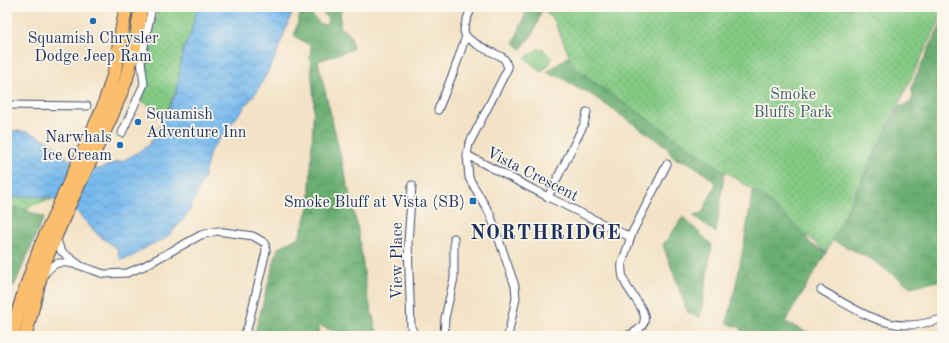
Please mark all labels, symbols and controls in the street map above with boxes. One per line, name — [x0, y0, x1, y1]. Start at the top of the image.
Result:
marker: Squamish Chrysler Dodge Jeep Ram — [88, 16, 98, 26]
place label: Squamish Chrysler Dodge Jeep Ram — [27, 31, 159, 65]
park label: Smoke Bluffs Park — [754, 87, 832, 121]
place label: Squamish Adventure Inn — [146, 107, 247, 141]
marker: Squamish Adventure Inn — [133, 117, 143, 127]
place label: Narwhals Ice Cream — [42, 130, 112, 164]
marker: Narwhals Ice Cream — [115, 140, 125, 150]
street label: Vista Crescent — [483, 145, 581, 205]
place label: Smoke Bluff at Vista (SB) — [284, 194, 465, 211]
marker: Smoke Bluff at Vista (SB) — [468, 196, 478, 206]
street label: View Place — [390, 222, 406, 300]
district label: NORTHRIDGE — [470, 224, 622, 244]

